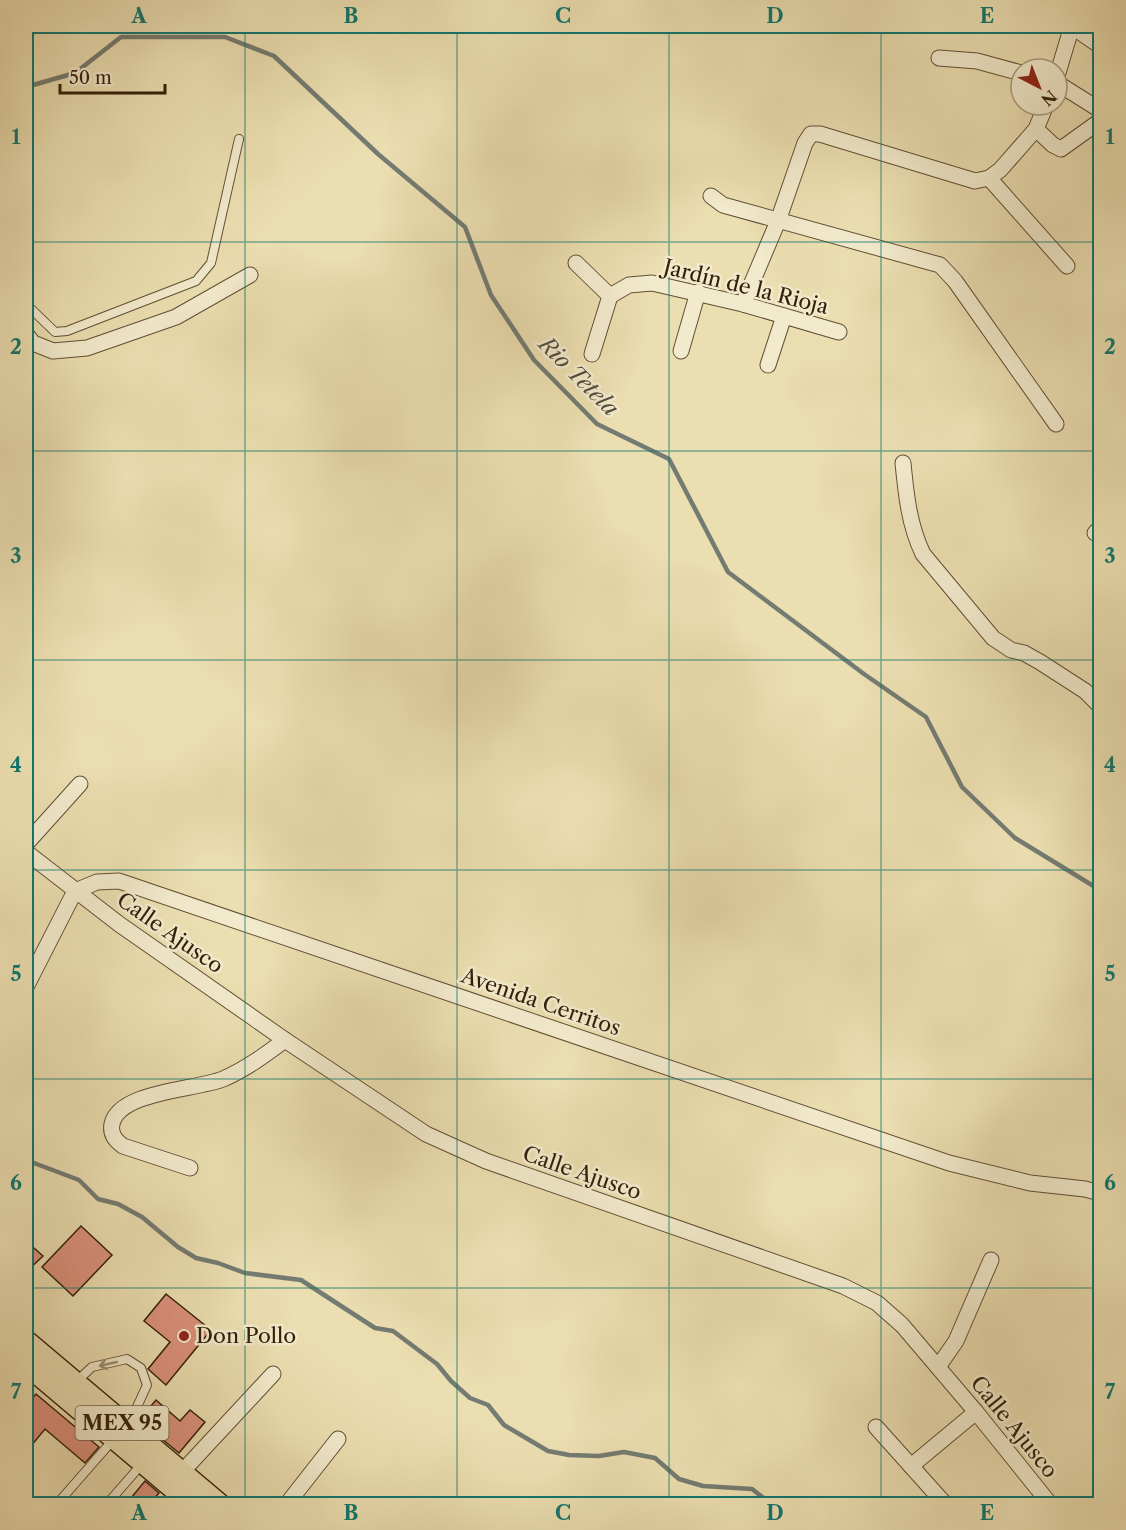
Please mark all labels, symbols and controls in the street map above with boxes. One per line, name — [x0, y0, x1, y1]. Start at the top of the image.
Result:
text: A — [130, 4, 147, 28]
text: B — [344, 4, 359, 28]
text: C — [555, 4, 571, 28]
text: D — [766, 4, 784, 28]
text: E — [980, 4, 994, 28]
scale bar — [60, 57, 165, 95]
north arrow — [1009, 57, 1069, 117]
text: 50 m — [69, 67, 112, 89]
text: N — [1037, 86, 1061, 110]
text: 1 — [12, 125, 21, 149]
text: 1 — [1106, 125, 1115, 149]
street label: Jardín de la Rioja — [658, 253, 832, 319]
water label: Rio Tetela — [532, 330, 624, 422]
text: 2 — [10, 335, 22, 359]
text: 2 — [1104, 335, 1116, 359]
text: 3 — [10, 544, 22, 568]
text: 3 — [1104, 544, 1116, 568]
text: 4 — [10, 753, 22, 777]
text: 4 — [1104, 753, 1116, 777]
street label: Calle Ajusco — [112, 887, 228, 978]
text: 5 — [10, 962, 22, 986]
street label: Avenida Cerritos — [457, 962, 624, 1041]
text: 5 — [1104, 962, 1116, 986]
street label: Calle Ajusco — [520, 1141, 645, 1204]
text: 6 — [10, 1171, 22, 1195]
text: 6 — [1104, 1171, 1116, 1195]
place label: Don Pollo — [196, 1323, 296, 1348]
marker: Don Pollo — [177, 1329, 191, 1343]
one-way arrow — [99, 1358, 118, 1370]
street label: Calle Ajusco — [966, 1371, 1063, 1483]
text: 7 — [11, 1380, 22, 1404]
text: 7 — [1105, 1380, 1116, 1404]
road number: MEX 95 — [76, 1406, 168, 1440]
text: A — [130, 1501, 147, 1525]
text: B — [344, 1501, 359, 1525]
text: C — [555, 1501, 571, 1525]
text: D — [766, 1501, 784, 1525]
text: E — [980, 1501, 994, 1525]

